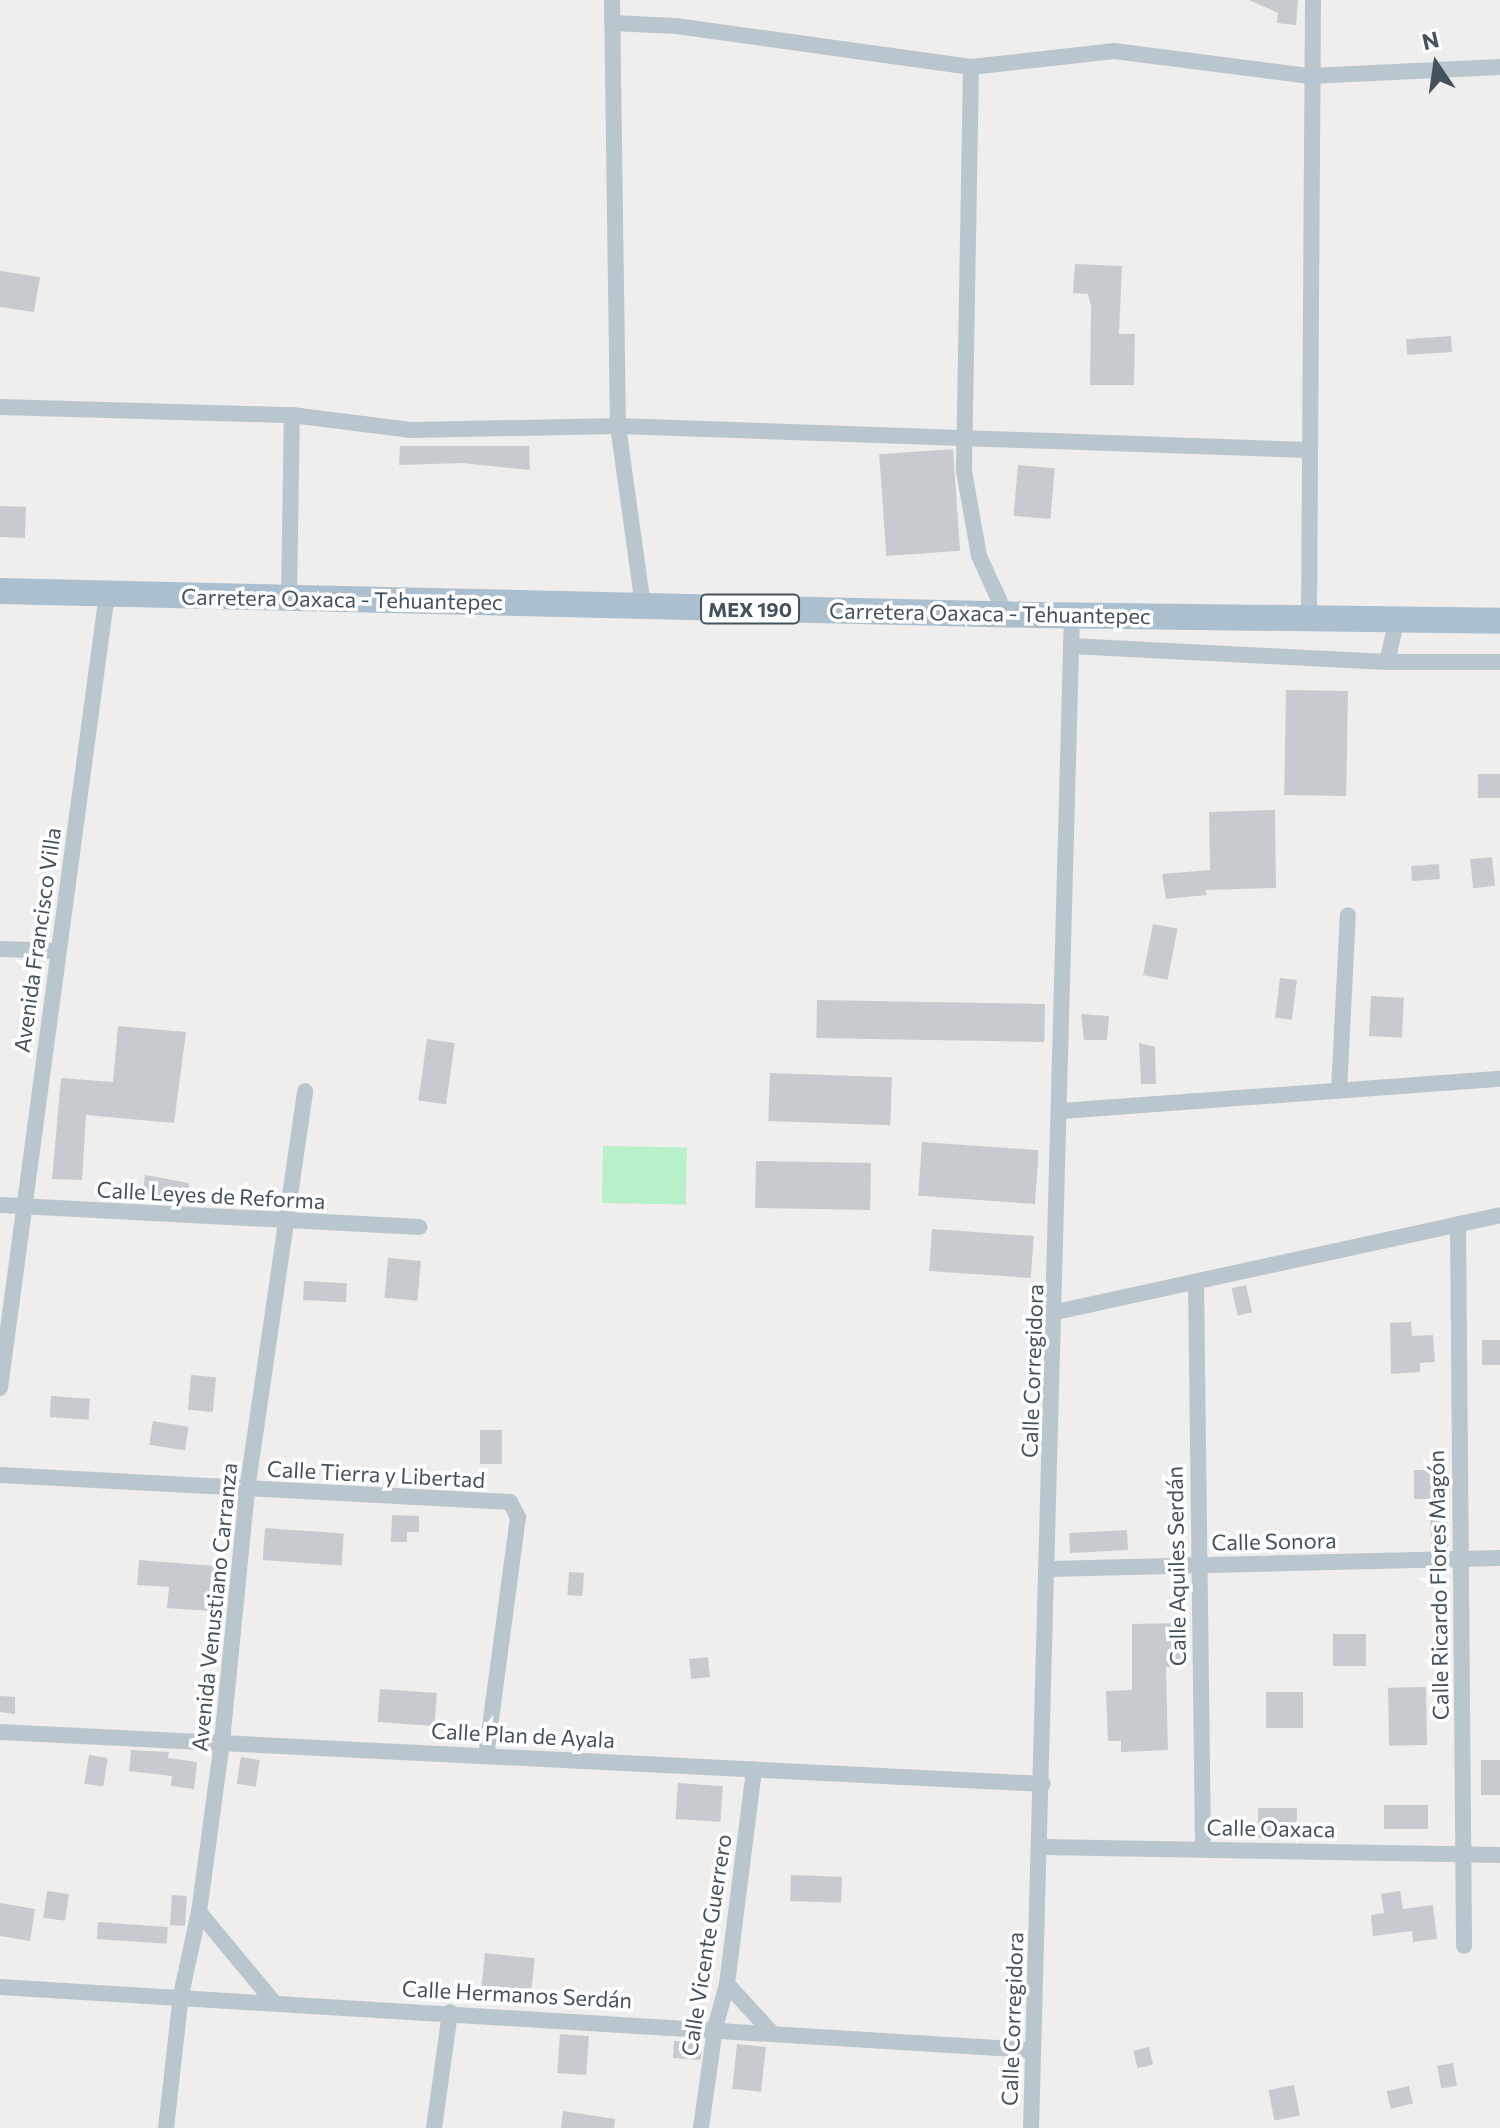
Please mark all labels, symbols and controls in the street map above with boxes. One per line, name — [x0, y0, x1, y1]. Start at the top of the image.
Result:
north arrow — [1396, 24, 1476, 104]
text: N — [1419, 25, 1442, 55]
street label: Carretera Oaxaca - Tehuantepec — [181, 583, 503, 615]
road number: MEX 190 — [700, 593, 800, 625]
street label: Carretera Oaxaca - Tehuantepec — [829, 597, 1151, 629]
street label: Avenida Francisco Villa — [8, 826, 66, 1054]
street label: Calle Leyes de Reforma — [96, 1176, 326, 1214]
street label: Calle Corregidora — [1016, 1284, 1048, 1458]
street label: Calle Ricardo Flores Magón — [1422, 1450, 1454, 1720]
street label: Calle Tierra y Libertad — [266, 1455, 486, 1493]
street label: Avenida Venustiano Carranza — [186, 1461, 242, 1753]
street label: Calle Aquiles Serdán — [1161, 1466, 1191, 1666]
street label: Calle Sonora — [1211, 1527, 1337, 1555]
street label: Calle Plan de Ayala — [430, 1717, 616, 1753]
street label: Calle Oaxaca — [1206, 1814, 1336, 1842]
street label: Calle Vicente Guerrero — [675, 1832, 737, 2058]
street label: Calle Corregidora — [996, 1932, 1028, 2106]
street label: Calle Hermanos Serdán — [401, 1975, 633, 2013]

